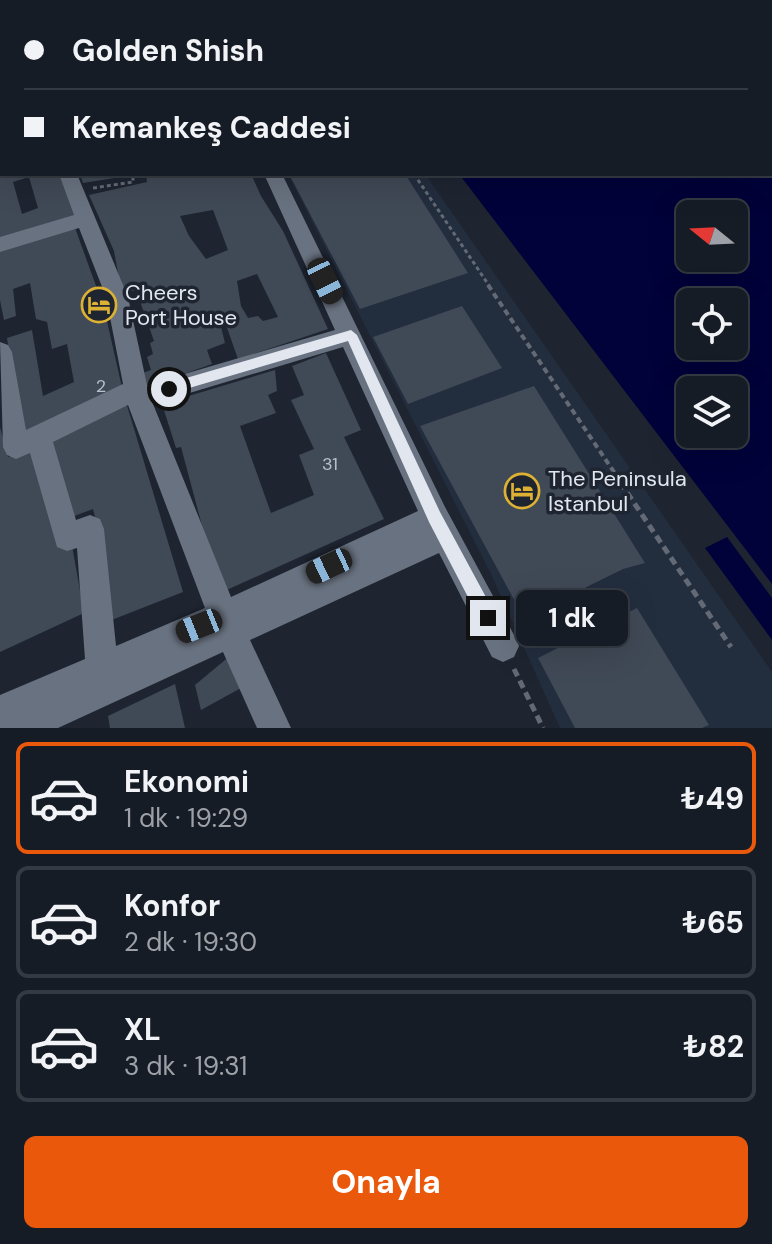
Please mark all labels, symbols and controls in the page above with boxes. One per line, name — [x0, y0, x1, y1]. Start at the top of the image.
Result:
text: Golden Shish — [72, 31, 264, 70]
text: Kemankeş Caddesi — [72, 108, 351, 147]
north arrow — [676, 200, 748, 272]
map controls — [676, 200, 748, 448]
car — [304, 254, 346, 308]
place label: Cheers Port House — [125, 278, 237, 332]
hotel icon: Cheers Port House — [80, 286, 118, 324]
button: locate — [676, 288, 748, 360]
route start — [151, 371, 187, 407]
house number: 2 — [96, 374, 106, 398]
button: layers — [676, 376, 748, 448]
house number: 31 — [322, 452, 338, 476]
place label: The Peninsula Istanbul — [548, 464, 687, 518]
hotel icon: The Peninsula Istanbul — [503, 472, 541, 510]
car — [302, 545, 356, 587]
callout: 1 dk — [516, 590, 628, 646]
route end — [470, 600, 506, 636]
text: 1 dk — [548, 601, 596, 635]
car — [172, 606, 226, 646]
icon: car — [28, 762, 100, 834]
text: Ekonomi — [124, 762, 249, 801]
text: ₺49 — [681, 779, 744, 818]
text: 1 dk · 19:29 — [124, 801, 248, 835]
icon: car — [28, 886, 100, 958]
text: Konfor — [124, 886, 220, 925]
text: ₺65 — [682, 903, 744, 942]
text: 2 dk · 19:30 — [124, 925, 257, 959]
icon: car — [28, 1010, 100, 1082]
text: XL — [124, 1010, 161, 1049]
text: ₺82 — [683, 1027, 744, 1066]
text: 3 dk · 19:31 — [124, 1049, 247, 1083]
button: Onayla — [24, 1136, 748, 1228]

